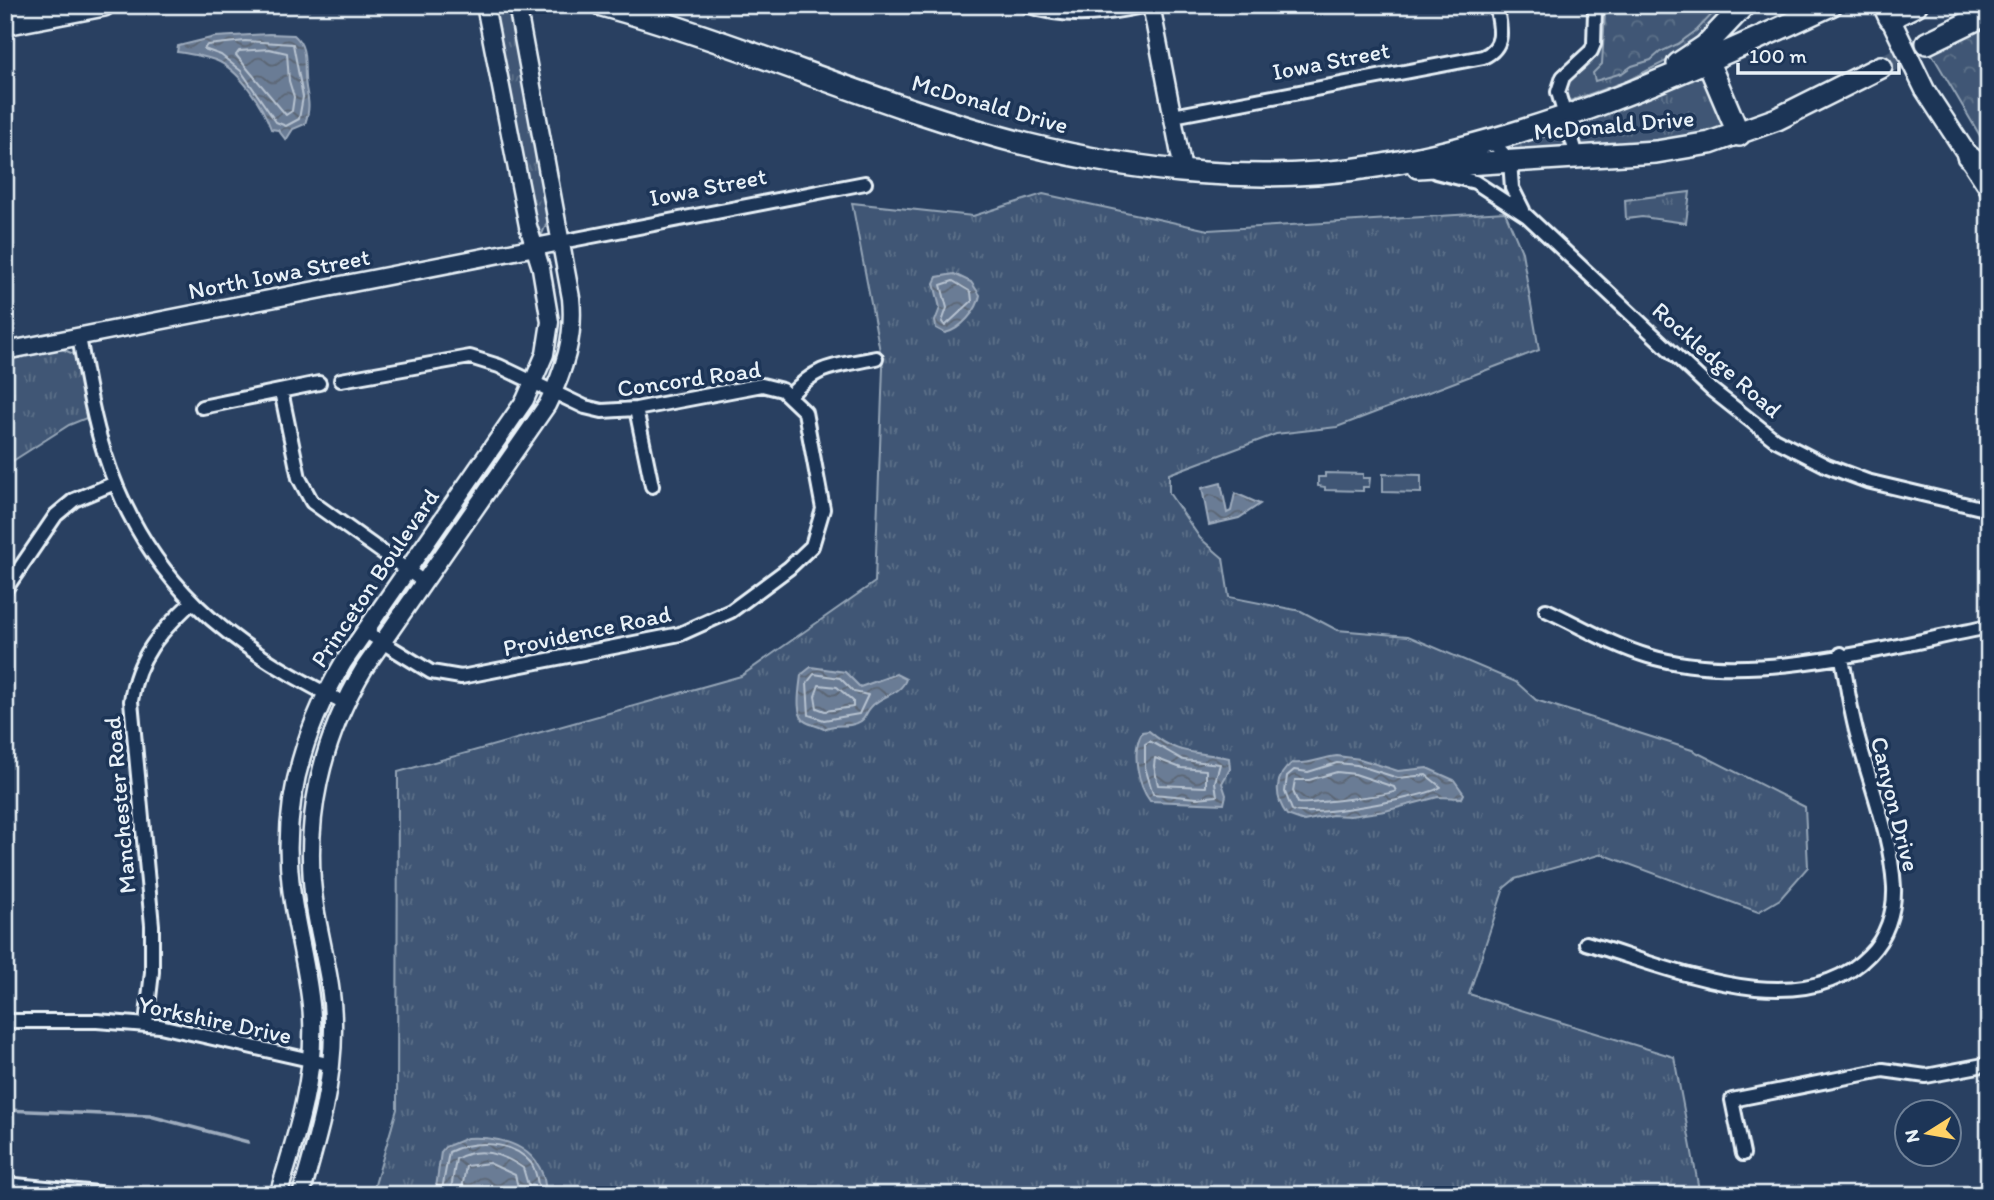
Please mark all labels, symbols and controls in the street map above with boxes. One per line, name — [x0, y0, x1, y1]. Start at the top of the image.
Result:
scale bar — [1738, 32, 1899, 76]
street label: Iowa Street — [1270, 35, 1392, 86]
text: 100 m — [1749, 43, 1807, 68]
street label: McDonald Drive — [909, 67, 1072, 140]
street label: McDonald Drive — [1532, 103, 1696, 146]
street label: Iowa Street — [647, 161, 769, 212]
street label: North Iowa Street — [186, 242, 372, 305]
street label: Rockledge Road — [1647, 295, 1788, 424]
street label: Concord Road — [615, 354, 763, 403]
street label: Princeton Boulevard — [304, 483, 445, 673]
street label: Providence Road — [500, 599, 674, 662]
street label: Manchester Road — [97, 715, 142, 895]
street label: Canyon Drive — [1865, 733, 1926, 874]
street label: Yorkshire Drive — [136, 989, 294, 1050]
north arrow — [1892, 1098, 1962, 1168]
text: N — [1899, 1128, 1924, 1145]

